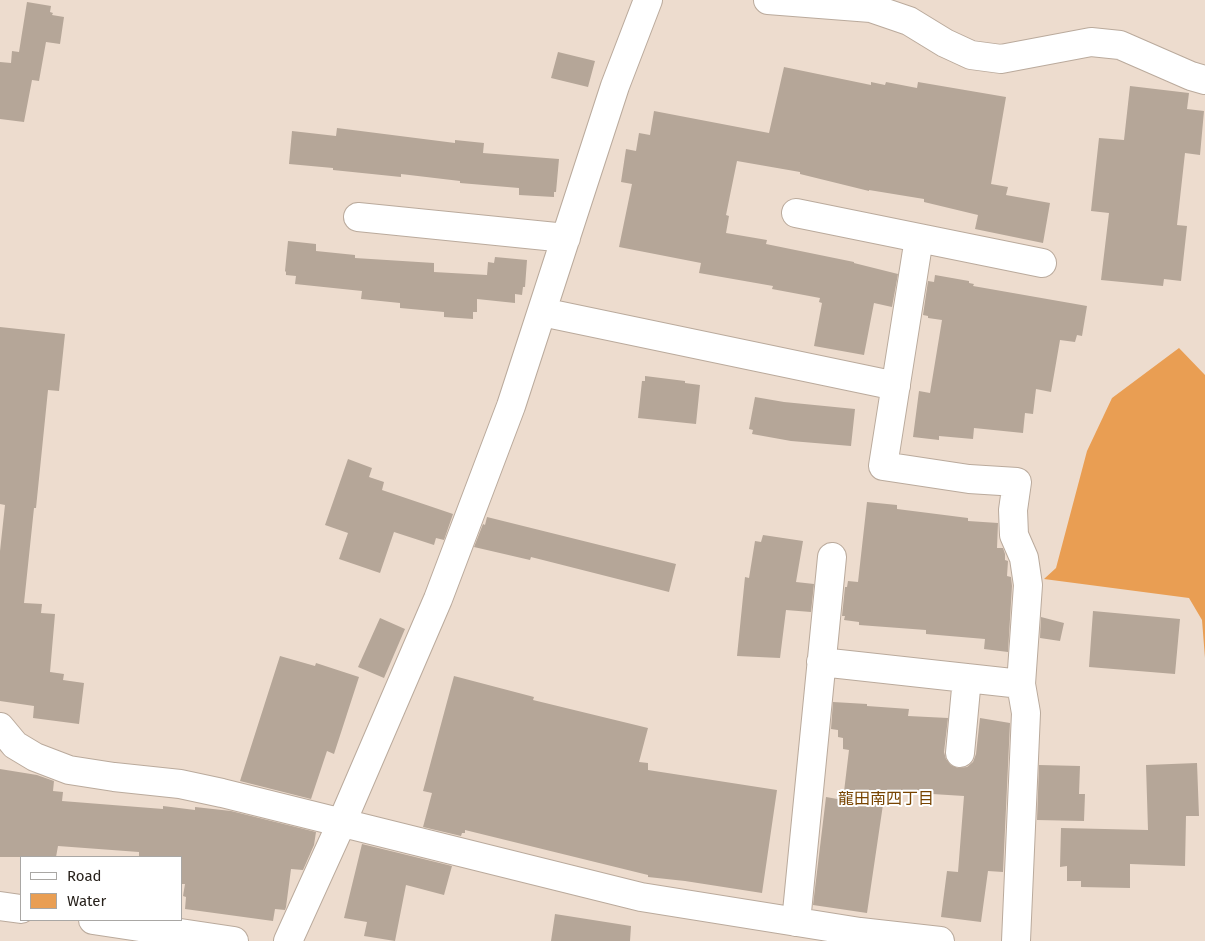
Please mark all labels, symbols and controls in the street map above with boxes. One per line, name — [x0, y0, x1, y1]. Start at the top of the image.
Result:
district label: 龍田南四丁目 — [838, 790, 934, 810]
legend — [20, 856, 182, 921]
text: Road — [67, 867, 102, 885]
text: Water — [67, 892, 106, 910]

